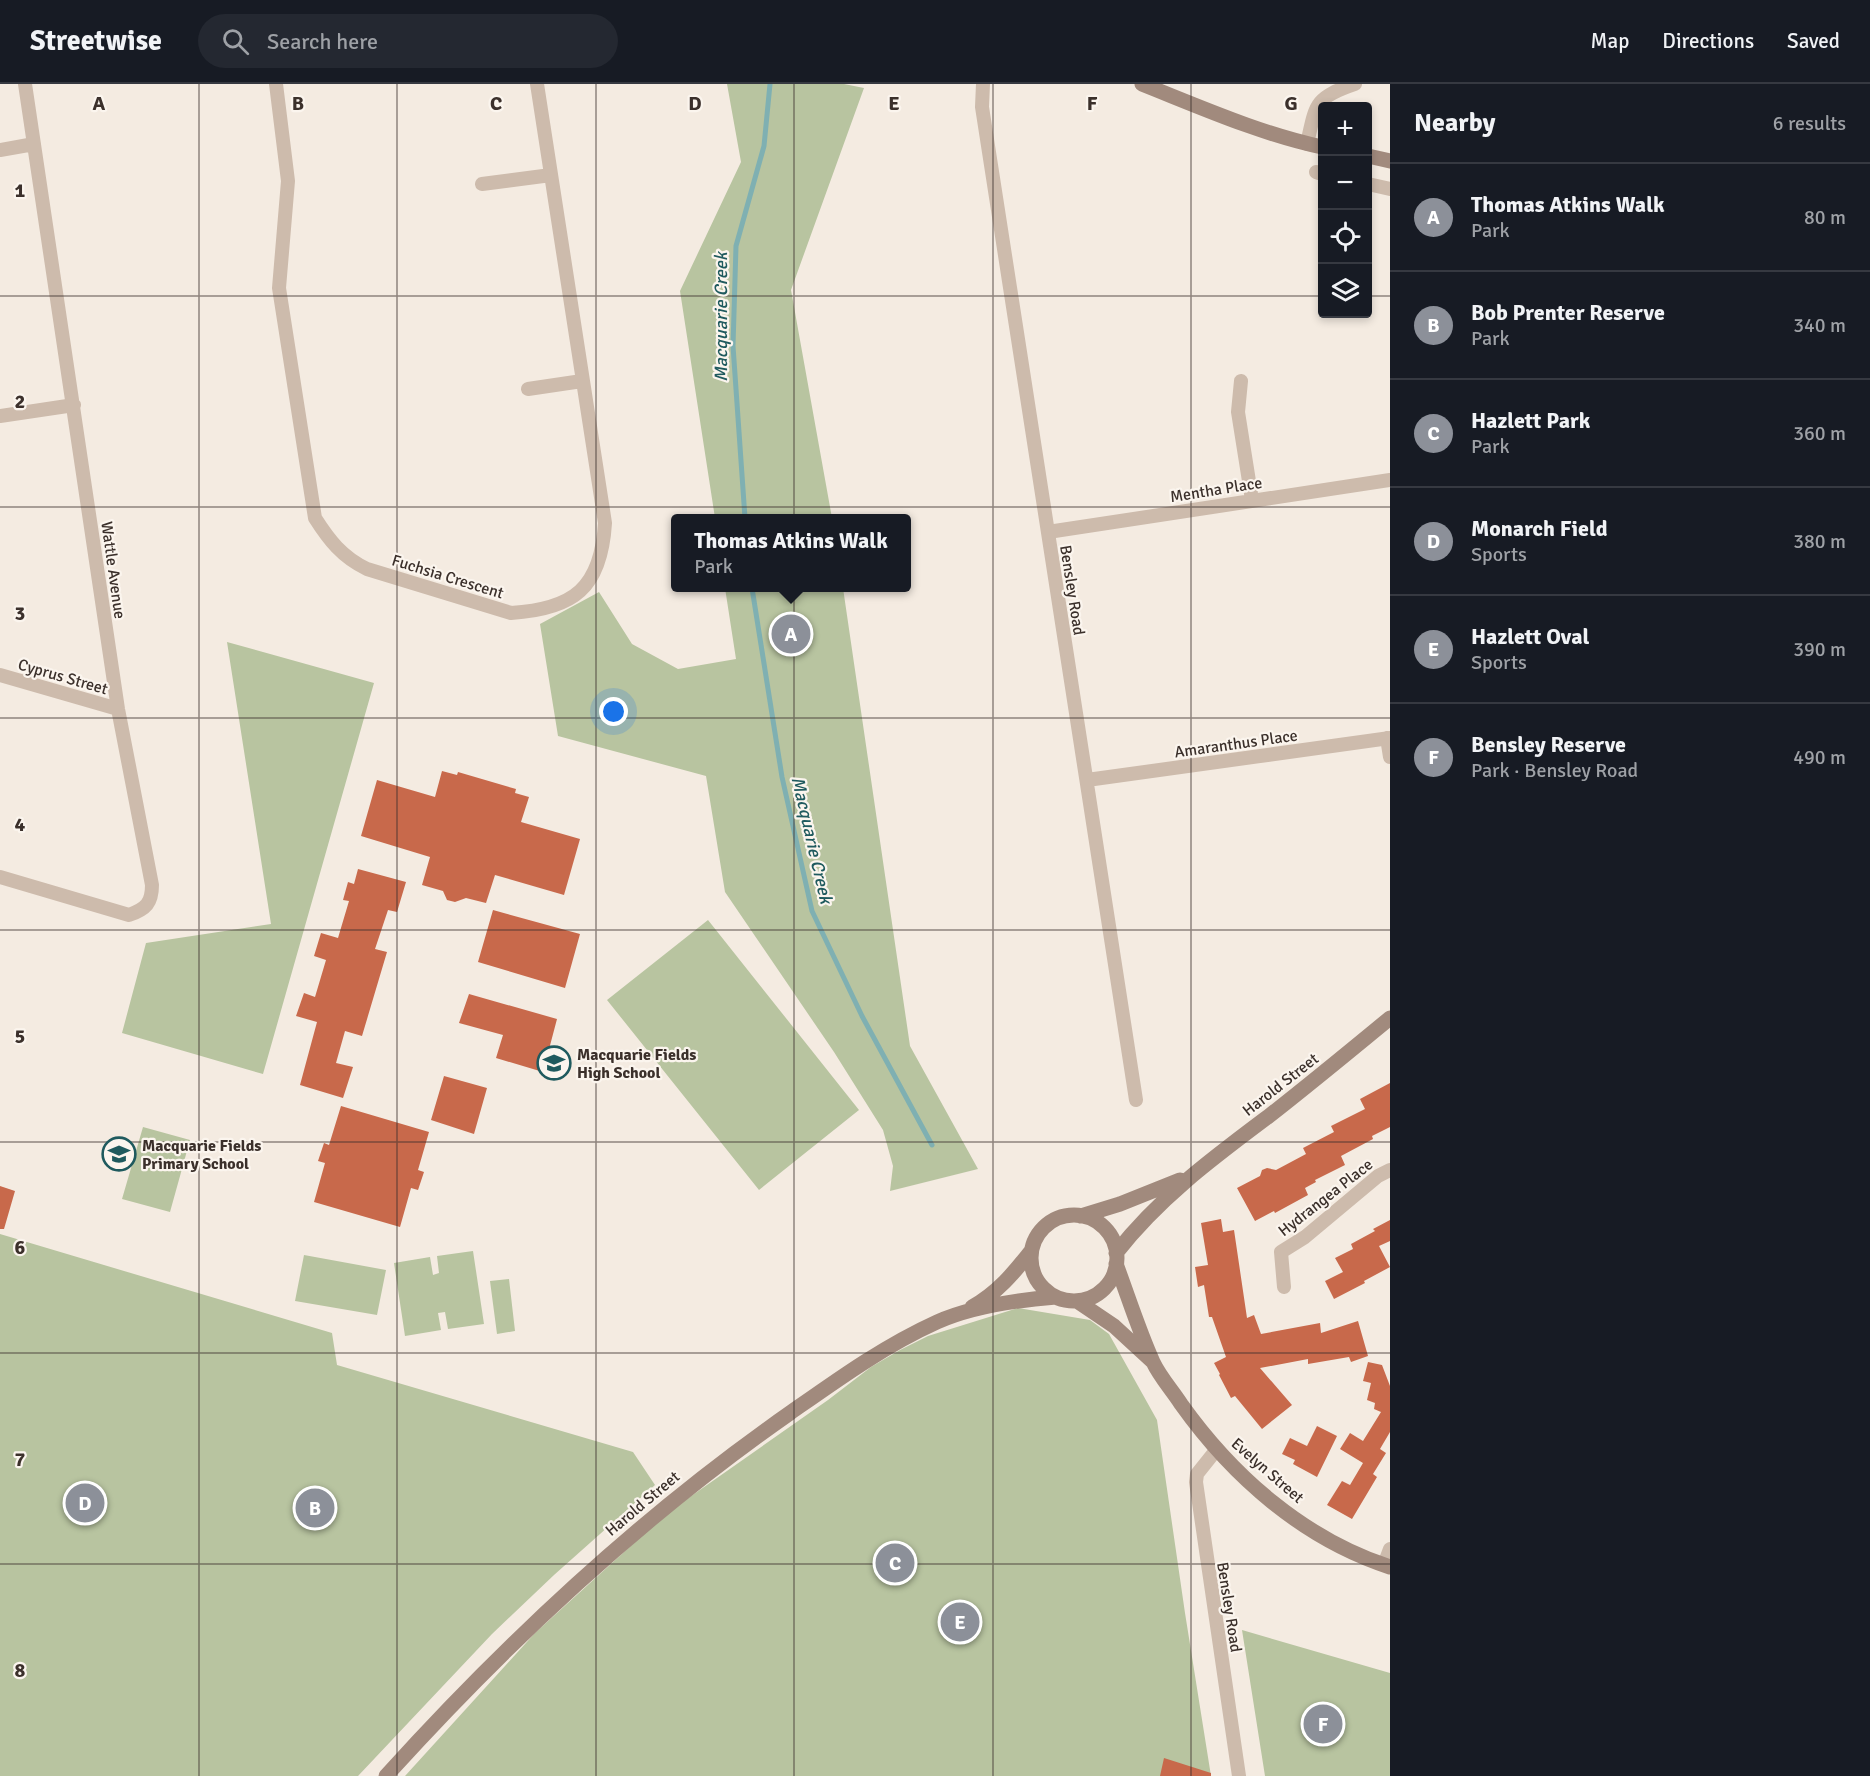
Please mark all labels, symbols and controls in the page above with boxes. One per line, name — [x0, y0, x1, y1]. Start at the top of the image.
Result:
search box — [198, 14, 618, 68]
text: Streetwise — [30, 24, 162, 58]
icon: search — [219, 25, 252, 58]
text: Search here — [267, 28, 378, 55]
text: Map — [1591, 28, 1629, 54]
text: Directions — [1662, 28, 1754, 54]
text: Saved — [1787, 28, 1840, 54]
text: A — [93, 91, 106, 116]
text: B — [292, 91, 304, 116]
text: C — [490, 91, 502, 116]
text: D — [688, 91, 702, 116]
text: E — [888, 91, 900, 116]
text: F — [1087, 91, 1098, 116]
text: G — [1284, 91, 1298, 116]
map controls — [1318, 102, 1372, 318]
button: + — [1318, 102, 1372, 156]
text: Nearby — [1414, 107, 1495, 139]
text: 6 results — [1773, 111, 1846, 136]
button: − — [1318, 156, 1372, 210]
text: 1 — [15, 178, 26, 203]
text: Thomas Atkins Walk — [1471, 191, 1665, 218]
text: A — [1427, 205, 1440, 230]
text: 80 m — [1804, 205, 1846, 230]
button: locate — [1318, 210, 1372, 264]
text: Park — [1471, 218, 1509, 243]
water label: Macquarie Creek — [710, 250, 732, 382]
button: layers — [1318, 264, 1372, 318]
text: Bob Prenter Reserve — [1471, 299, 1665, 326]
text: B — [1427, 313, 1440, 338]
text: 340 m — [1793, 313, 1846, 338]
text: Park — [1471, 326, 1509, 351]
text: 2 — [15, 389, 25, 414]
text: Hazlett Park — [1471, 407, 1590, 434]
text: C — [1427, 421, 1440, 446]
text: 360 m — [1793, 421, 1846, 446]
text: Park — [1471, 434, 1509, 459]
street label: Mentha Place — [1169, 473, 1264, 507]
popup — [671, 514, 911, 592]
text: Monarch Field — [1471, 515, 1608, 542]
street label: Wattle Avenue — [96, 520, 130, 620]
text: Thomas Atkins Walk — [694, 527, 888, 554]
text: D — [1427, 529, 1440, 554]
text: 380 m — [1793, 529, 1846, 554]
text: Sports — [1471, 542, 1527, 567]
street label: Bensley Road — [1055, 544, 1089, 637]
street label: Fuchsia Crescent — [389, 550, 506, 604]
text: Park — [694, 554, 733, 579]
text: 3 — [15, 601, 25, 626]
pin: A — [772, 612, 810, 656]
text: Hazlett Oval — [1471, 623, 1589, 650]
text: E — [1428, 637, 1439, 662]
text: 390 m — [1793, 637, 1846, 662]
text: Sports — [1471, 650, 1527, 675]
street label: Cyprus Street — [16, 655, 110, 699]
your location — [599, 697, 628, 726]
street label: Amaranthus Place — [1173, 725, 1299, 763]
text: Bensley Reserve — [1471, 731, 1626, 758]
text: F — [1428, 745, 1439, 770]
text: 490 m — [1793, 745, 1846, 770]
text: Park · Bensley Road — [1471, 758, 1638, 783]
water label: Macquarie Creek — [787, 774, 838, 908]
text: 4 — [15, 812, 26, 837]
text: 5 — [15, 1024, 25, 1049]
school or university icon: Macquarie Fields High School — [536, 1045, 572, 1081]
place label: Macquarie Fields High School — [577, 1045, 696, 1083]
street label: Harold Street — [1239, 1049, 1323, 1121]
school or university icon: Macquarie Fields Primary School — [101, 1136, 137, 1172]
place label: Macquarie Fields Primary School — [142, 1136, 261, 1174]
street label: Hydrangea Place — [1274, 1155, 1377, 1241]
text: 6 — [15, 1235, 26, 1260]
street label: Evelyn Street — [1227, 1434, 1308, 1508]
text: 7 — [15, 1447, 26, 1472]
street label: Harold Street — [601, 1467, 684, 1541]
pin: D — [66, 1480, 104, 1526]
pin: B — [296, 1486, 334, 1530]
pin: C — [876, 1540, 914, 1586]
street label: Bensley Road — [1212, 1561, 1246, 1654]
pin: E — [940, 1600, 980, 1644]
text: 8 — [15, 1658, 26, 1683]
pin: F — [1304, 1702, 1342, 1746]

